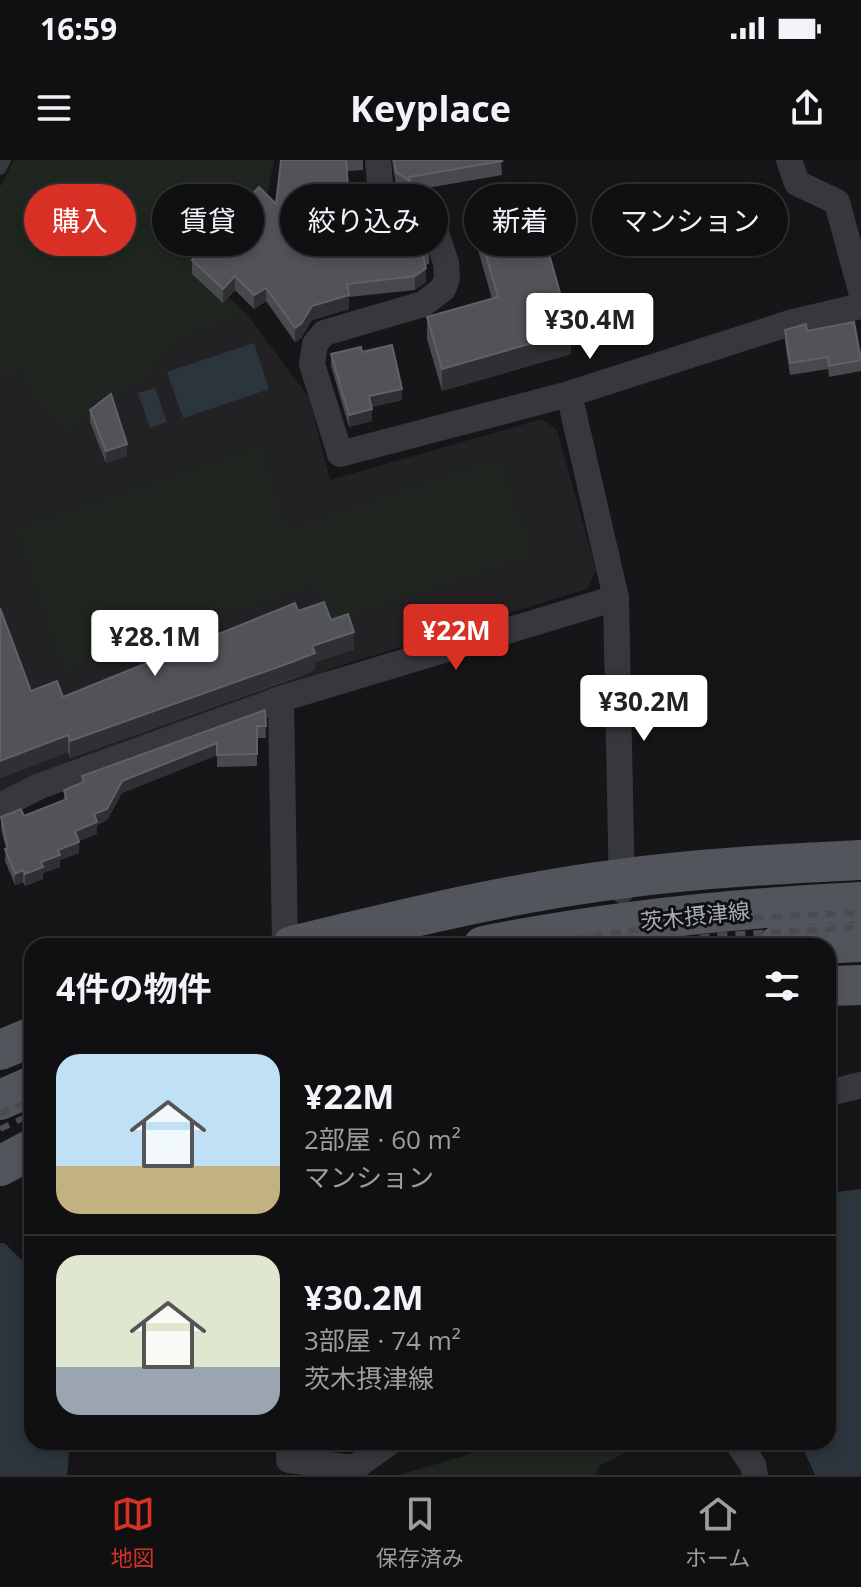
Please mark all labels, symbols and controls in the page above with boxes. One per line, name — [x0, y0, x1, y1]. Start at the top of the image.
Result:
text: 16:59 — [40, 8, 117, 49]
text: Keyplace — [350, 84, 511, 133]
icon: menu — [32, 86, 76, 130]
icon: share — [785, 86, 829, 130]
chip: 購入 — [24, 184, 136, 256]
chip: 賃貸 — [152, 184, 264, 256]
chip: 絞り込み — [280, 184, 448, 256]
chip: 新着 — [464, 184, 576, 256]
chip: マンション — [592, 184, 788, 256]
pin: ¥30.4M — [525, 293, 655, 361]
text: ¥30.4M — [544, 301, 636, 337]
pin: ¥22M — [409, 604, 503, 672]
pin: ¥28.1M — [90, 610, 220, 678]
text: ¥22M — [421, 612, 491, 648]
text: ¥28.1M — [109, 618, 201, 654]
pin: ¥30.2M — [579, 675, 709, 743]
text: ¥30.2M — [598, 683, 690, 719]
street label: 茨木摂津線 — [639, 894, 751, 936]
icon: filters — [760, 964, 804, 1008]
text: 4件の物件 — [56, 965, 211, 1011]
text: ¥22M — [304, 1073, 394, 1119]
icon: home — [120, 1086, 216, 1182]
text: 2部屋 · 60 m² — [304, 1121, 461, 1157]
text: マンション — [304, 1159, 434, 1195]
text: ¥30.2M — [304, 1274, 424, 1320]
icon: home — [120, 1287, 216, 1383]
text: 3部屋 · 74 m² — [304, 1322, 461, 1358]
text: 茨木摂津線 — [304, 1360, 434, 1396]
tab: 地図 — [111, 1492, 155, 1572]
tab: 保存済み — [376, 1492, 464, 1572]
tab: ホーム — [685, 1492, 750, 1572]

